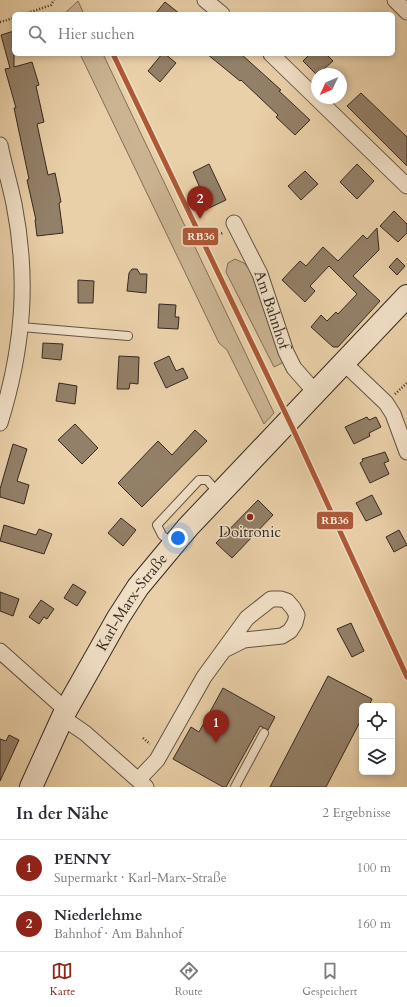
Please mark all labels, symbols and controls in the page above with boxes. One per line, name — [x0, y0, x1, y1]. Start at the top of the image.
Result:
search box — [12, 12, 395, 56]
icon: search — [26, 23, 48, 45]
text: Hier suchen — [58, 24, 135, 44]
north arrow — [311, 68, 347, 104]
pin: 2 — [187, 186, 213, 219]
line badge: RB36 — [182, 227, 219, 246]
text: RB36 — [187, 229, 215, 244]
street label: Am Bahnhof — [250, 268, 295, 354]
line badge: RB36 — [316, 511, 354, 530]
marker: Doitronic — [245, 512, 255, 522]
text: RB36 — [321, 513, 349, 528]
place label: Doitronic — [219, 522, 281, 542]
your location — [168, 528, 188, 548]
street label: Karl-Marx-Straße — [91, 549, 172, 654]
map controls — [359, 703, 395, 775]
button: locate — [359, 703, 395, 739]
pin: 1 — [203, 710, 229, 743]
button: layers — [359, 739, 395, 775]
text: In der Nähe — [16, 802, 109, 825]
text: 2 Ergebnisse — [322, 804, 391, 822]
text: PENNY — [54, 849, 111, 869]
text: 1 — [26, 859, 32, 877]
text: 100 m — [357, 859, 391, 877]
text: Supermarkt · Karl-Marx-Straße — [54, 869, 227, 887]
text: Niederlehme — [54, 905, 142, 925]
text: 2 — [26, 915, 32, 933]
text: 160 m — [357, 915, 391, 933]
text: Bahnhof · Am Bahnhof — [54, 925, 182, 943]
tab: Karte — [50, 960, 75, 999]
tab: Route — [175, 960, 203, 999]
tab: Gespeichert — [302, 960, 357, 999]

